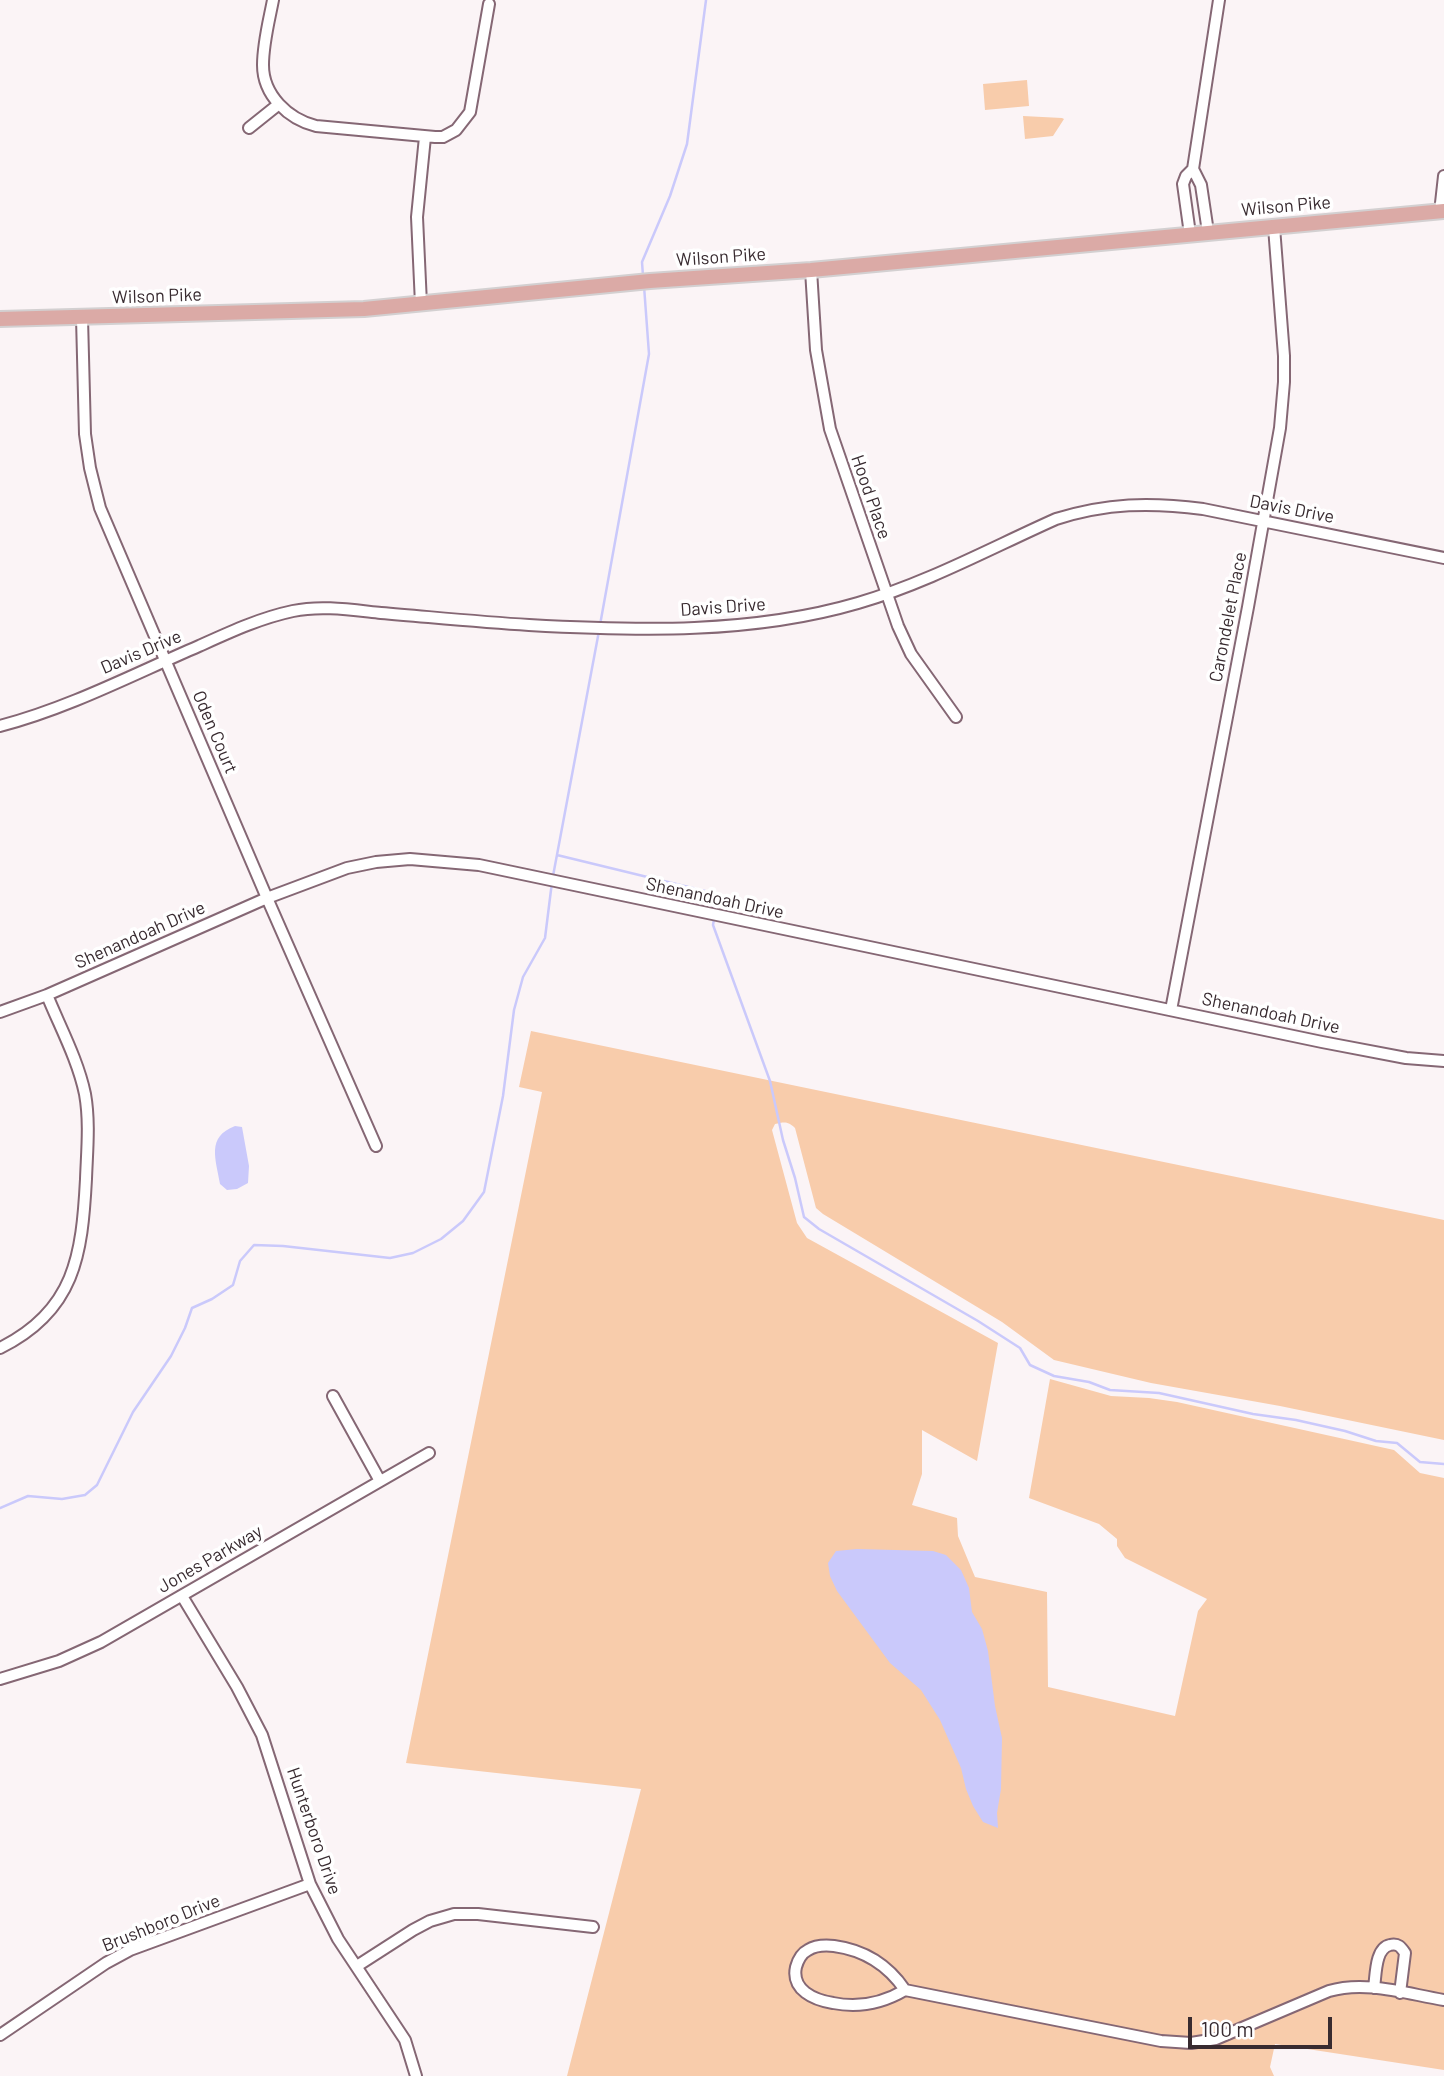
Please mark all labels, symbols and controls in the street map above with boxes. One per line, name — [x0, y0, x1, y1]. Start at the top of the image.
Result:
street label: Wilson Pike — [1240, 191, 1332, 221]
street label: Wilson Pike — [675, 243, 767, 271]
street label: Wilson Pike — [112, 284, 202, 308]
street label: Hood Place — [847, 452, 895, 542]
street label: Davis Drive — [1248, 490, 1336, 528]
street label: Carondelet Place — [1205, 550, 1251, 684]
street label: Davis Drive — [680, 593, 766, 621]
street label: Davis Drive — [97, 625, 185, 679]
street label: Oden Court — [188, 687, 242, 777]
street label: Shenandoah Drive — [644, 873, 786, 923]
street label: Shenandoah Drive — [71, 897, 209, 973]
street label: Shenandoah Drive — [1200, 988, 1342, 1038]
street label: Jones Parkway — [154, 1520, 266, 1598]
street label: Hunterboro Drive — [282, 1765, 346, 1897]
street label: Brushboro Drive — [99, 1890, 223, 1956]
scale bar — [1192, 2002, 1336, 2046]
text: 100 m — [1201, 2016, 1254, 2041]

